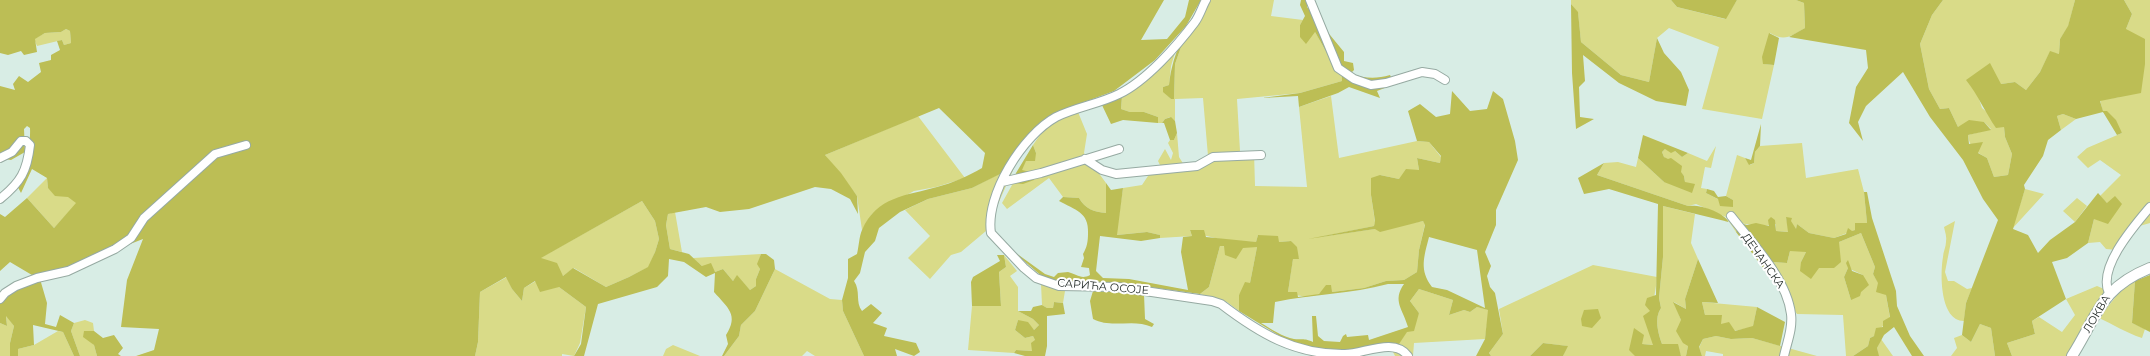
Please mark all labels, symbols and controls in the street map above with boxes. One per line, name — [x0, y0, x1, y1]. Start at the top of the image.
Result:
street label: ДЕЧАНСКА — [1739, 231, 1787, 291]
street label: САРИЋА ОСОЈЕ — [1057, 276, 1149, 298]
street label: ЛОКВА — [2081, 293, 2113, 335]

